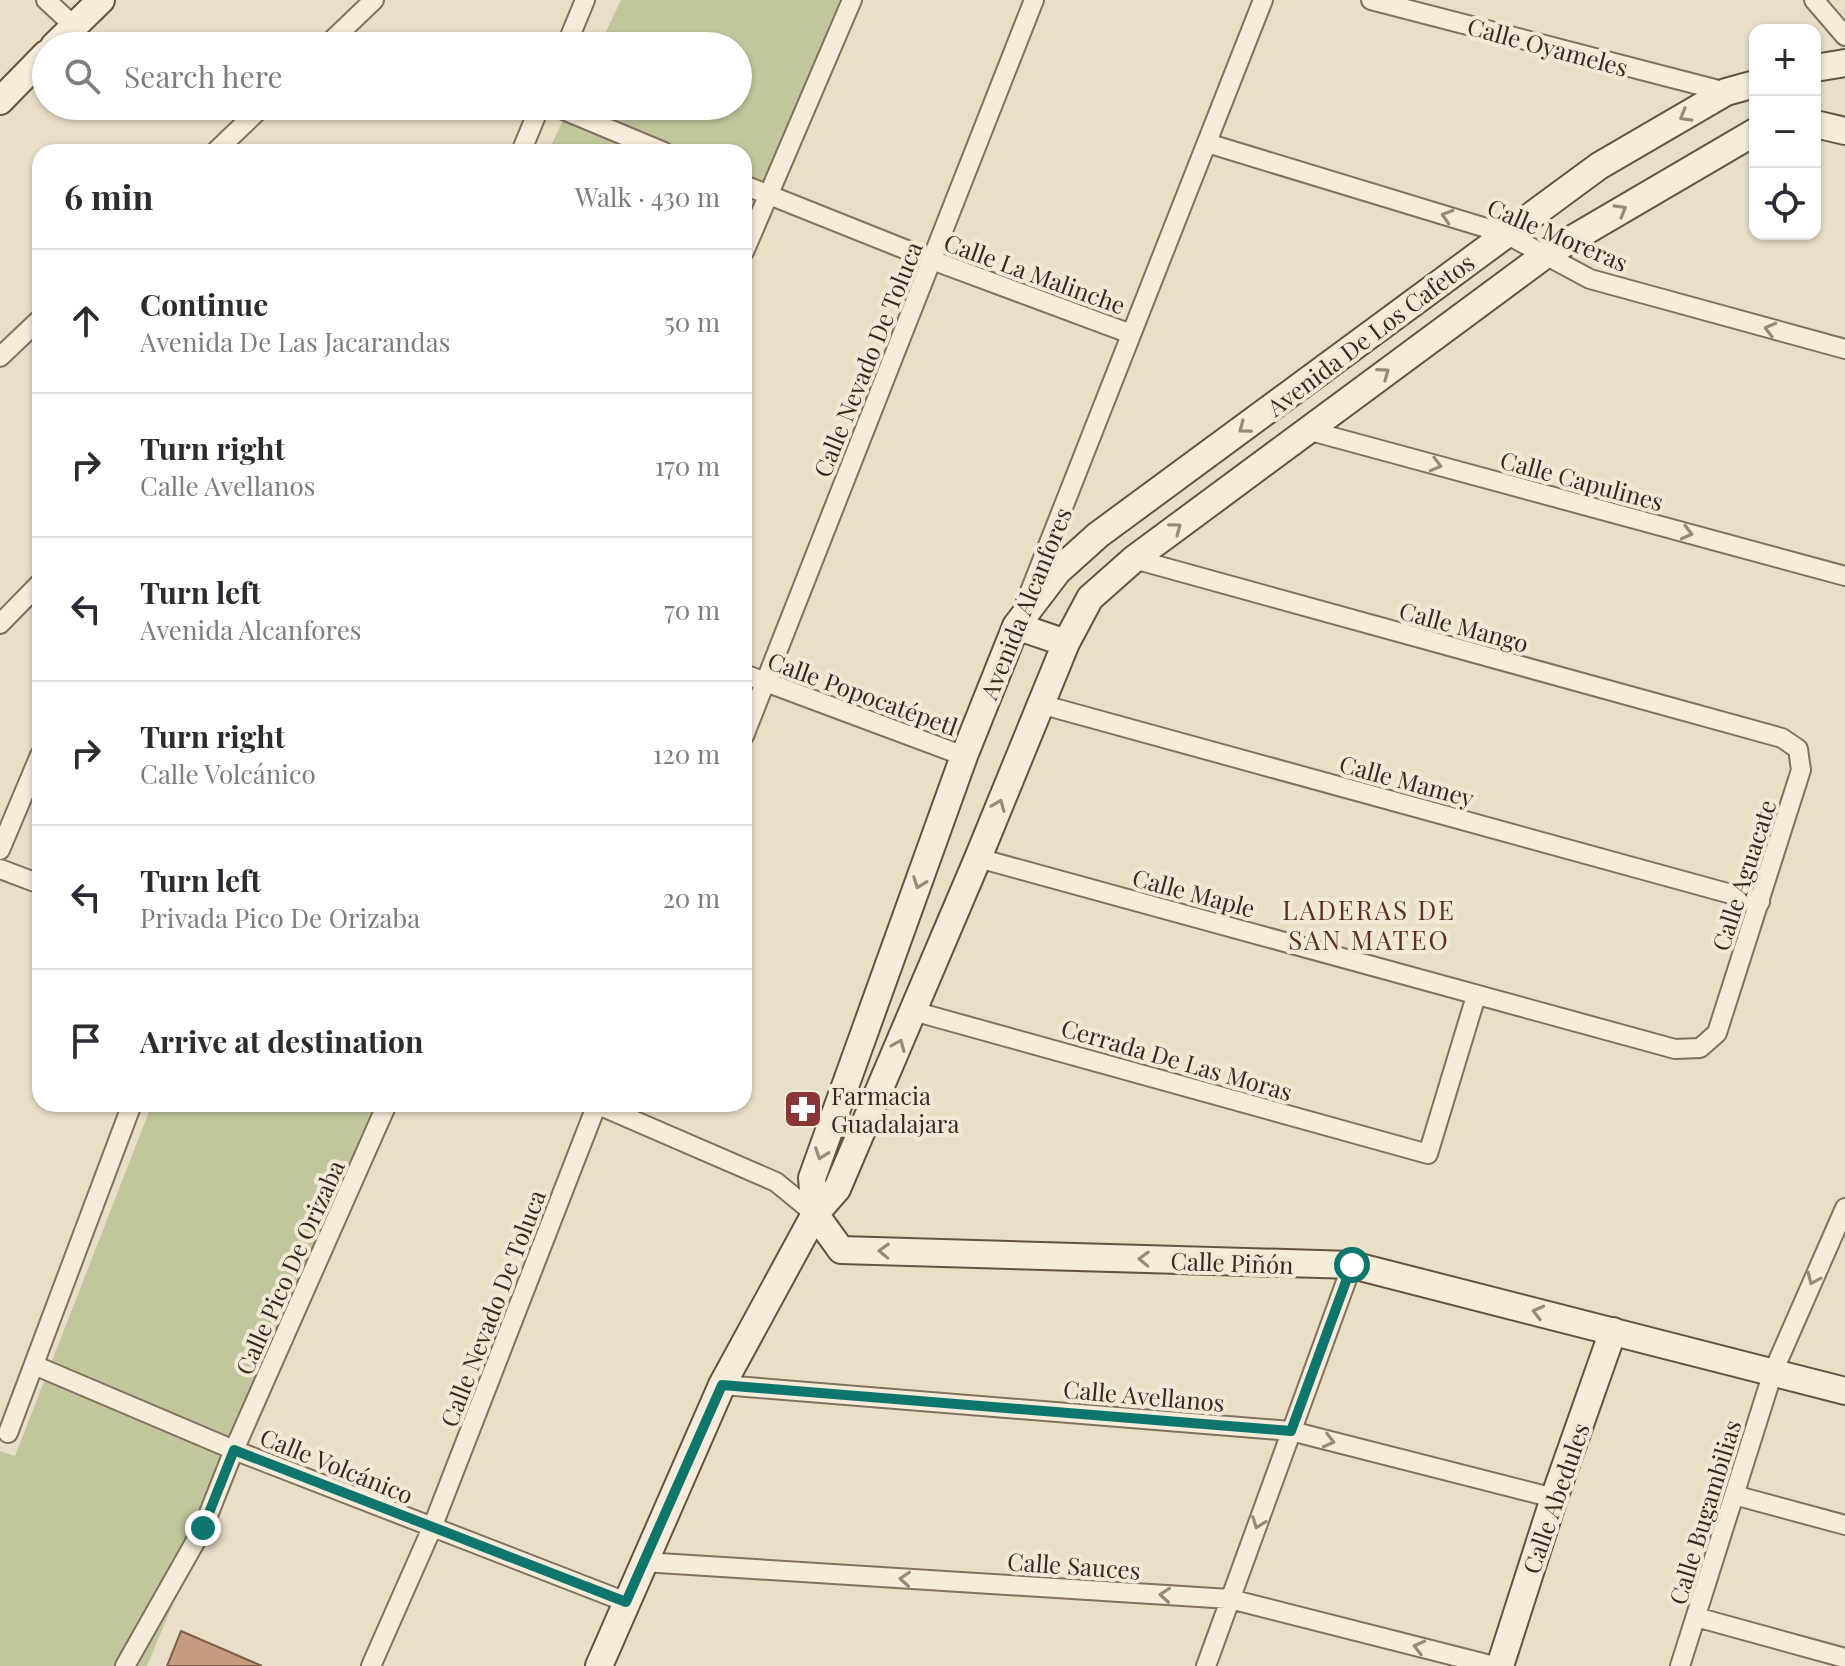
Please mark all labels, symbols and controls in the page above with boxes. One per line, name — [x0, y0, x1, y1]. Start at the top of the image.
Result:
street label: Calle Oyameles — [1464, 9, 1632, 83]
map controls — [1749, 24, 1821, 240]
button: + — [1749, 24, 1821, 96]
search box — [32, 32, 752, 120]
icon: search — [60, 54, 104, 98]
text: Search here — [124, 56, 283, 96]
button: − — [1749, 96, 1821, 168]
one-way arrow — [1679, 106, 1693, 122]
button: locate — [1749, 168, 1821, 240]
text: 6 min — [64, 173, 153, 219]
text: Walk · 430 m — [575, 179, 720, 214]
street label: Calle Moreras — [1483, 190, 1633, 278]
one-way arrow — [1612, 204, 1627, 220]
one-way arrow — [1440, 209, 1454, 225]
street label: Calle La Malinche — [940, 225, 1130, 321]
street label: Calle Nevado De Toluca — [805, 236, 929, 482]
street label: Avenida De Los Cafetos — [1259, 245, 1480, 423]
text: Continue — [140, 284, 268, 324]
icon: ahead — [64, 299, 108, 343]
text: 50 m — [664, 304, 720, 339]
one-way arrow — [1763, 321, 1777, 338]
text: Avenida De Las Jacarandas — [140, 324, 450, 359]
one-way arrow — [1376, 368, 1390, 383]
one-way arrow — [1238, 418, 1253, 432]
text: Turn right — [140, 428, 285, 468]
icon: right — [64, 443, 108, 487]
street label: Calle Capulines — [1497, 443, 1667, 517]
text: 170 m — [655, 448, 720, 483]
one-way arrow — [1429, 456, 1443, 473]
text: Calle Avellanos — [140, 468, 315, 503]
street label: Avenida Alcanfores — [972, 502, 1078, 705]
one-way arrow — [1167, 524, 1182, 538]
one-way arrow — [1680, 524, 1694, 540]
text: Turn left — [140, 572, 261, 612]
icon: left — [64, 587, 108, 631]
text: 70 m — [664, 592, 720, 627]
street label: Calle Mango — [1396, 593, 1532, 659]
text: Avenida Alcanfores — [140, 612, 361, 647]
street label: Calle Popocatépetl — [764, 644, 962, 742]
text: Turn right — [140, 716, 285, 756]
icon: right — [64, 731, 108, 775]
text: 120 m — [653, 736, 720, 771]
street label: Calle Mamey — [1336, 747, 1478, 813]
text: Calle Volcánico — [140, 756, 316, 791]
street label: Calle Aguacate — [1703, 795, 1783, 955]
one-way arrow — [990, 799, 1006, 813]
text: Turn left — [140, 860, 261, 900]
street label: Calle Maple — [1129, 860, 1259, 924]
icon: left — [64, 875, 108, 919]
one-way arrow — [912, 875, 929, 889]
text: 20 m — [662, 880, 720, 915]
district label: LADERAS DE SAN MATEO — [1282, 892, 1456, 957]
text: Privada Pico De Orizaba — [140, 900, 420, 935]
street label: Cerrada De Las Moras — [1058, 1011, 1296, 1107]
icon: arrive — [64, 1019, 108, 1063]
text: Arrive at destination — [140, 1021, 423, 1061]
one-way arrow — [889, 1039, 905, 1053]
place label: Farmacia Guadalajara — [831, 1079, 960, 1139]
pharmacy icon: Farmacia Guadalajara — [782, 1088, 824, 1130]
one-way arrow — [814, 1146, 831, 1160]
street label: Calle Pico De Orizaba — [227, 1155, 351, 1379]
street label: Calle Nevado De Toluca — [432, 1185, 552, 1431]
one-way arrow — [877, 1243, 890, 1260]
street label: Calle Piñón — [1170, 1244, 1294, 1280]
route start — [1334, 1247, 1370, 1283]
one-way arrow — [1137, 1250, 1150, 1268]
one-way arrow — [1807, 1271, 1823, 1285]
one-way arrow — [1531, 1305, 1545, 1322]
street label: Calle Avellanos — [1062, 1372, 1226, 1418]
street label: Calle Bugambilias — [1661, 1416, 1747, 1608]
street label: Calle Abedules — [1514, 1418, 1596, 1578]
street label: Calle Volcánico — [256, 1420, 418, 1510]
one-way arrow — [1321, 1431, 1335, 1448]
route end — [185, 1510, 221, 1546]
one-way arrow — [1251, 1515, 1268, 1529]
street label: Calle Sauces — [1006, 1544, 1142, 1586]
one-way arrow — [898, 1570, 911, 1587]
one-way arrow — [1158, 1587, 1171, 1604]
one-way arrow — [1412, 1639, 1426, 1656]

